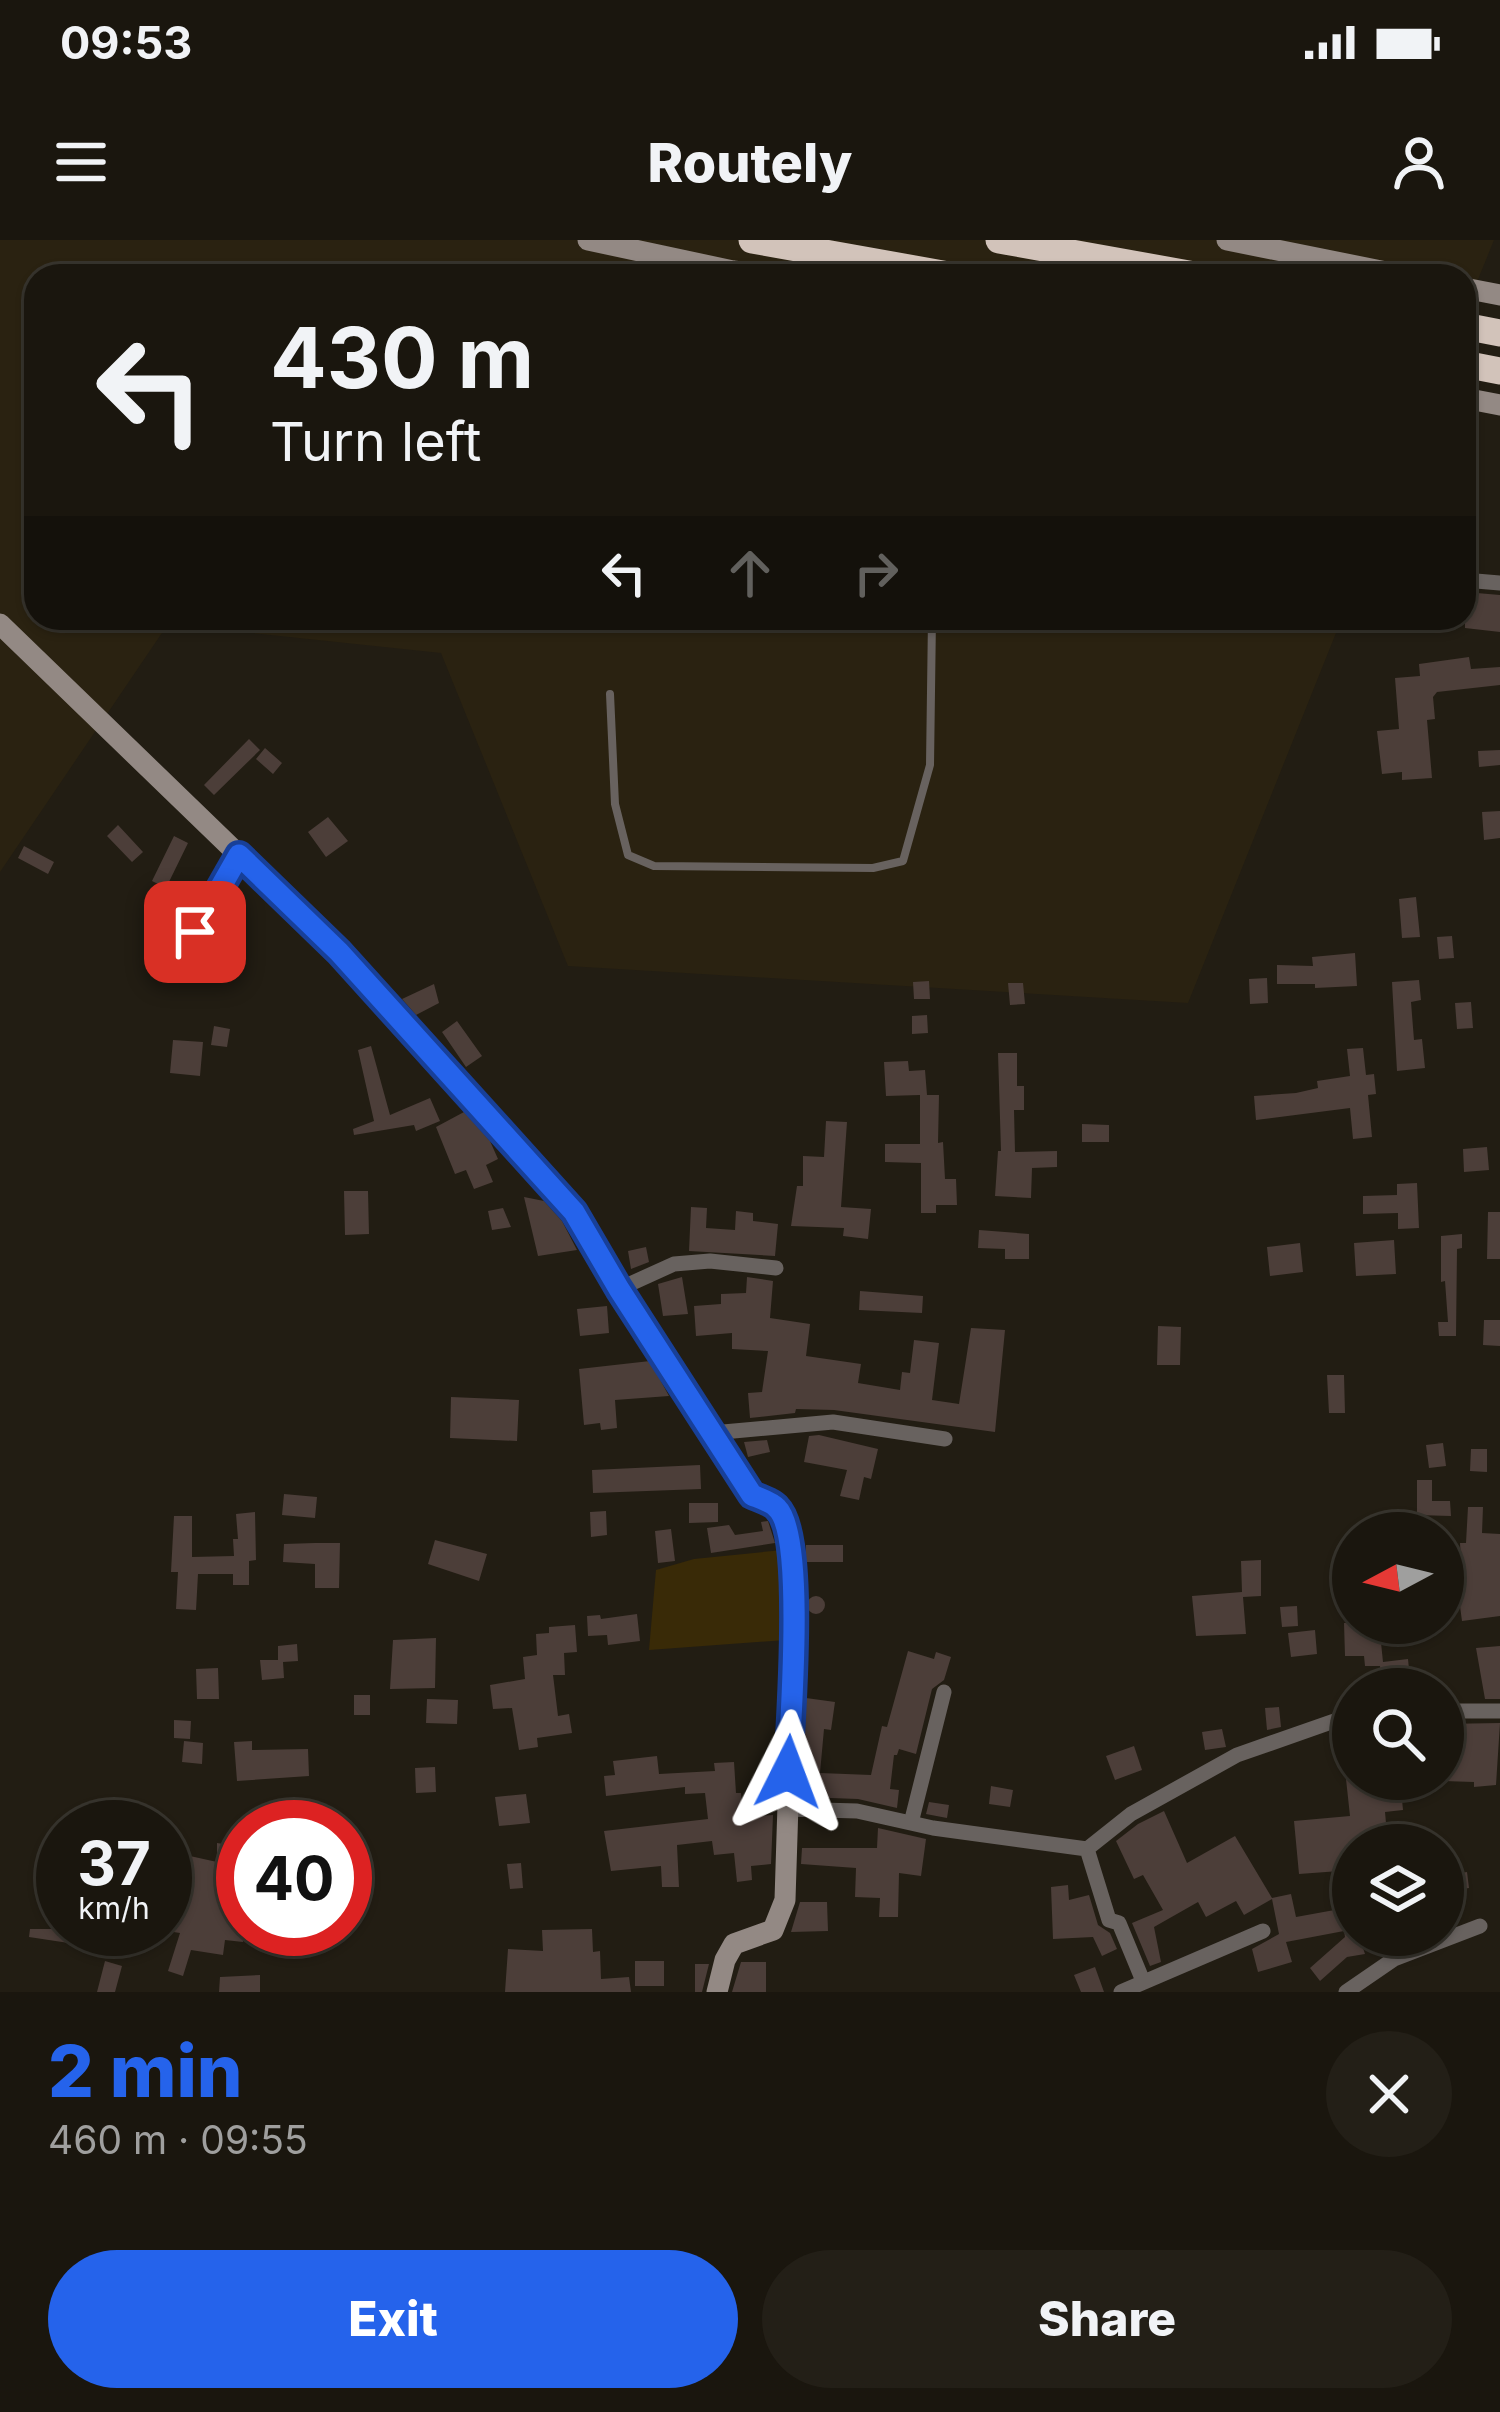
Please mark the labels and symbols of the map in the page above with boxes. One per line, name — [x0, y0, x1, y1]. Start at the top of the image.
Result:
pin — [144, 881, 246, 983]
north arrow — [1332, 1512, 1464, 1644]
position arrow — [725, 1709, 851, 1835]
speed limit sign: 40 — [216, 1800, 372, 1956]

